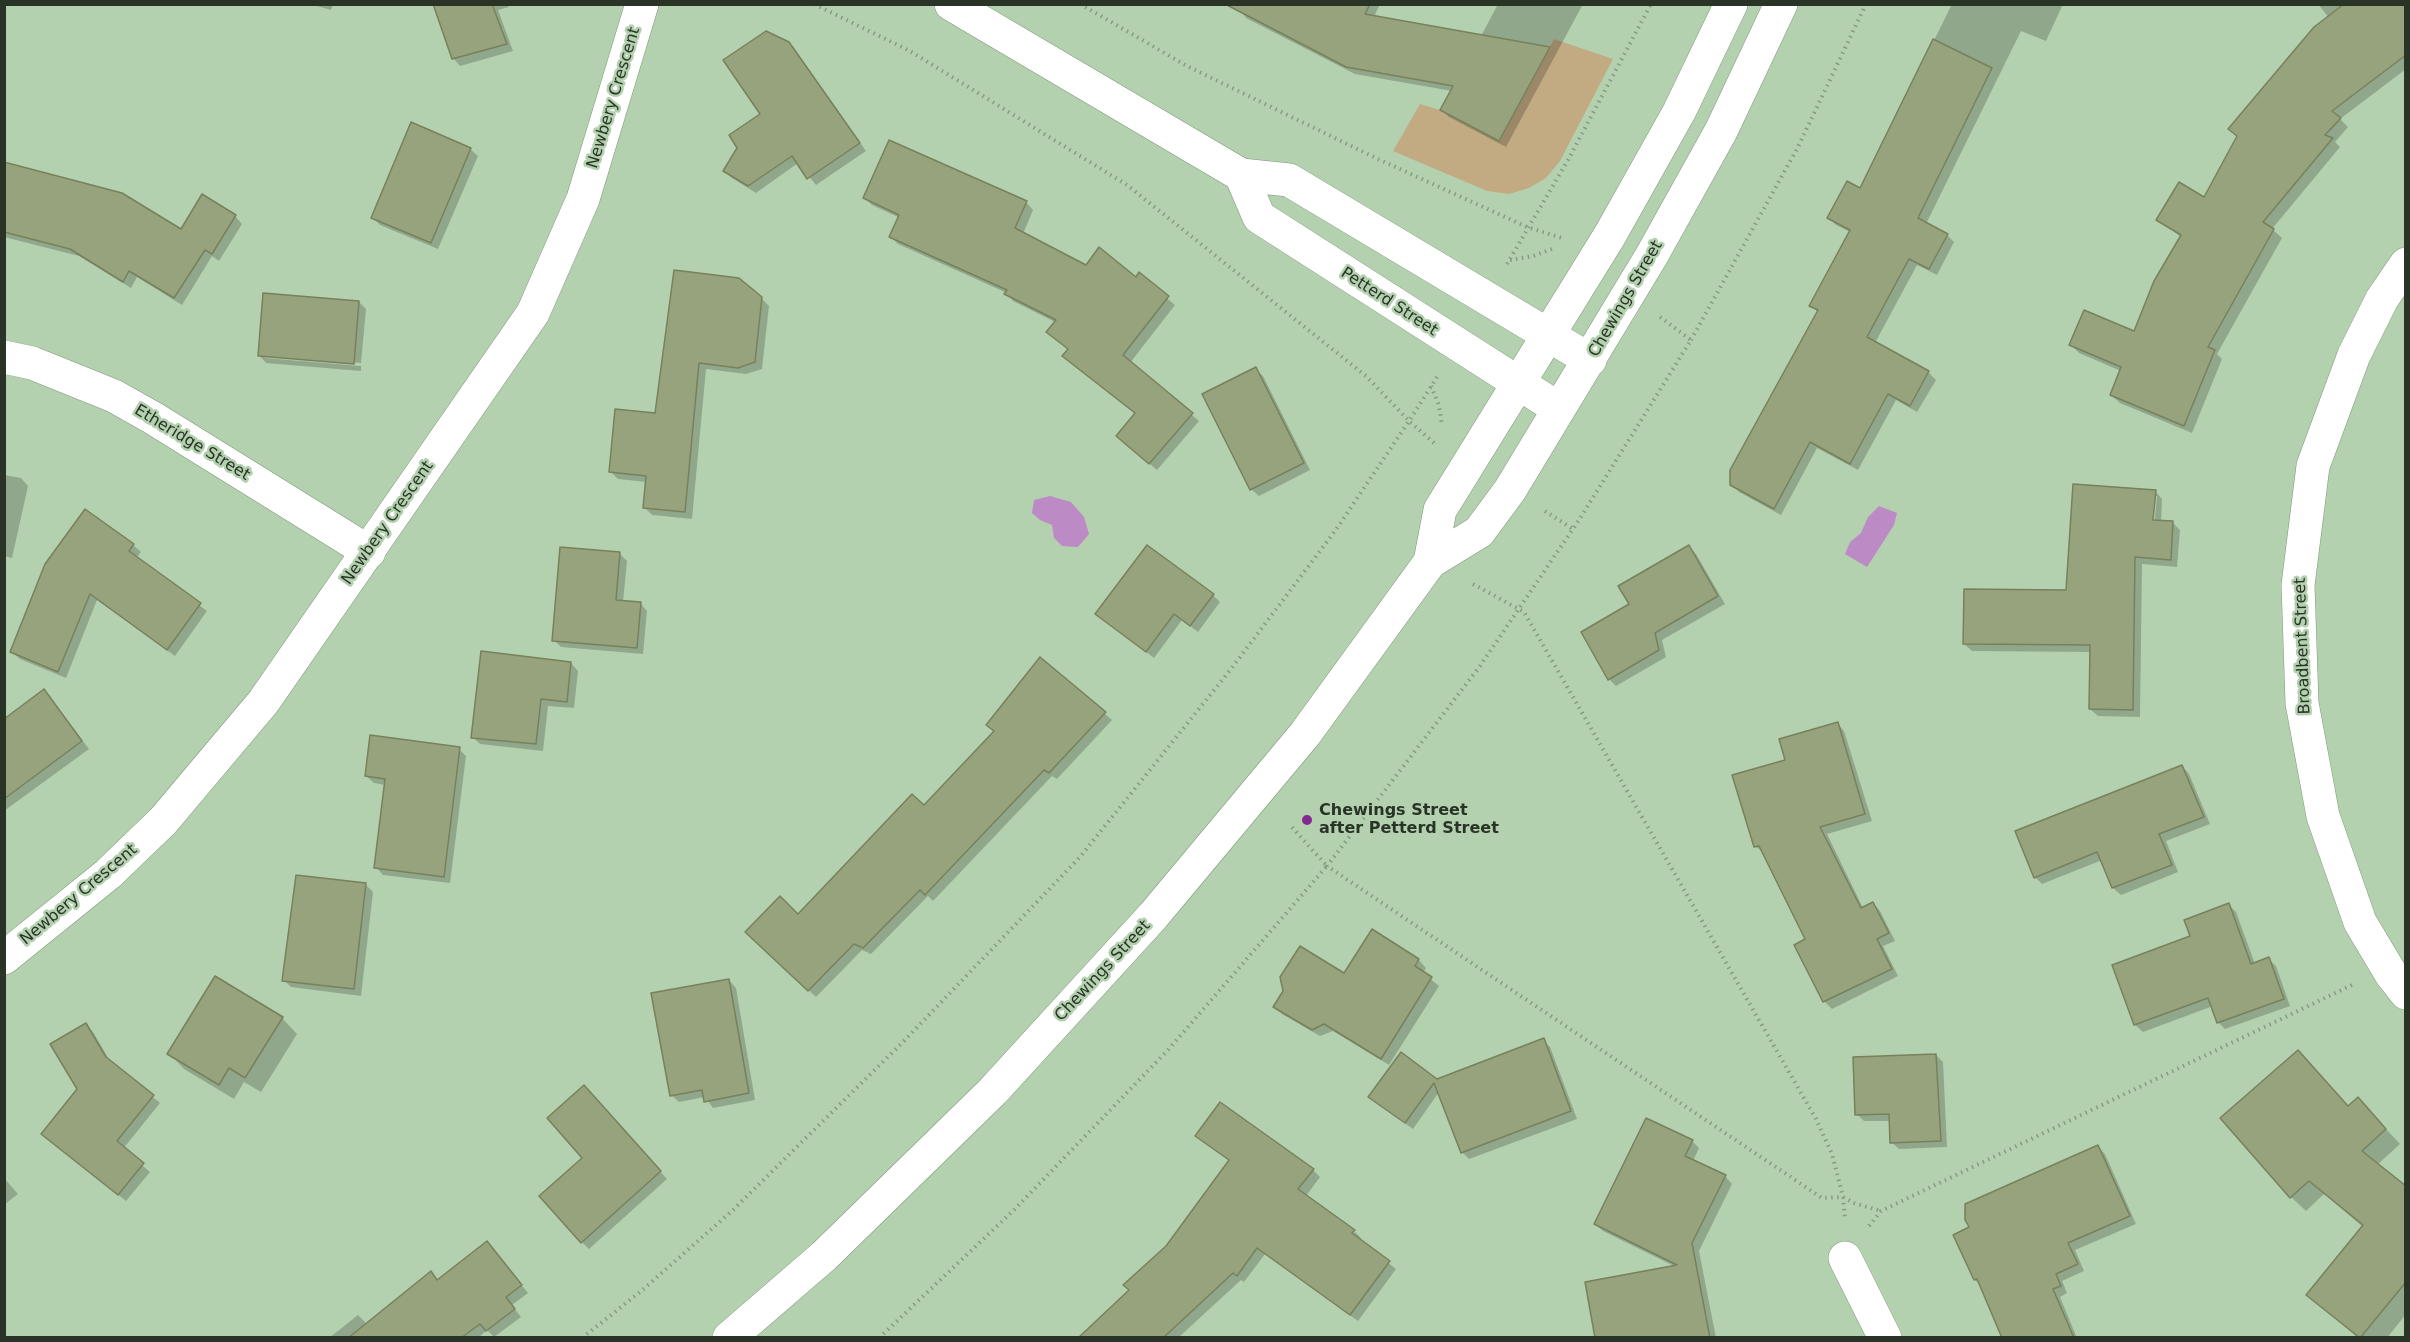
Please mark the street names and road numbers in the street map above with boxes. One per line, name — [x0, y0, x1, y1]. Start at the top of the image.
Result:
street label: Newbery Crescent — [583, 25, 645, 171]
street label: Chewings Street — [1585, 237, 1667, 361]
street label: Petterd Street — [1337, 264, 1441, 340]
street label: Etheridge Street — [131, 401, 253, 485]
street label: Newbery Crescent — [338, 457, 438, 589]
street label: Broadbent Street — [2291, 577, 2315, 715]
street label: Newbery Crescent — [17, 841, 141, 949]
street label: Chewings Street — [1051, 917, 1155, 1025]

